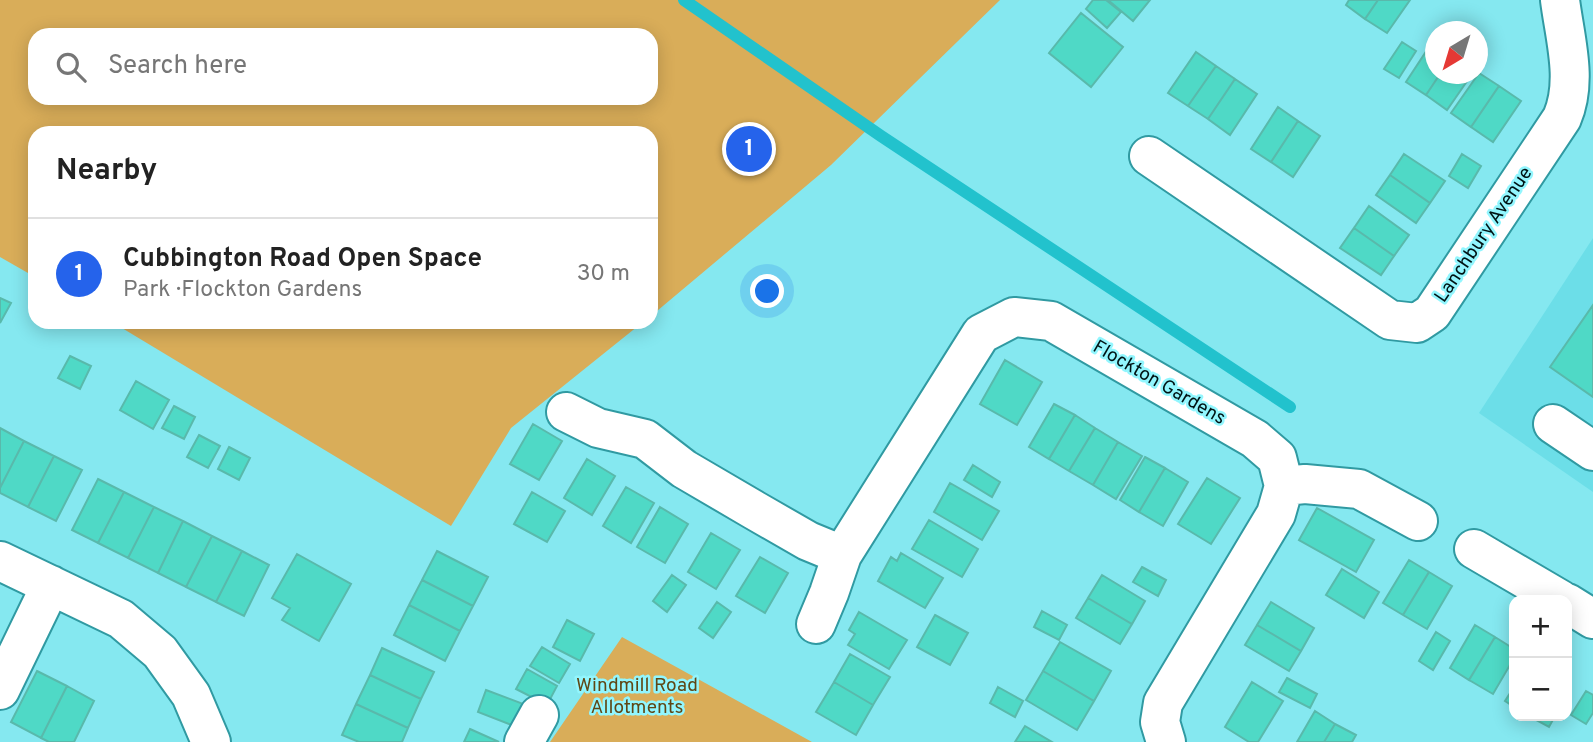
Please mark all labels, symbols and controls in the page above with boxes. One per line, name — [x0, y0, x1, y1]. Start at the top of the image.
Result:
north arrow — [1425, 21, 1488, 84]
search box — [28, 28, 658, 105]
icon: search — [52, 48, 90, 86]
text: Search here — [108, 50, 247, 83]
pin: 1 — [726, 123, 772, 175]
text: Nearby — [56, 153, 157, 190]
street label: Lanchbury Avenue — [1430, 163, 1538, 307]
text: Cubbington Road Open Space — [123, 243, 482, 276]
text: 1 — [74, 260, 84, 289]
text: 30 m — [577, 260, 630, 289]
your location — [750, 274, 784, 308]
text: Park · Flockton Gardens — [123, 276, 362, 305]
street label: Flockton Gardens — [1088, 335, 1230, 431]
map controls — [1509, 595, 1572, 721]
button: + — [1509, 595, 1572, 658]
button: − — [1509, 658, 1572, 721]
park label: Windmill Road Allotments — [576, 674, 698, 720]

